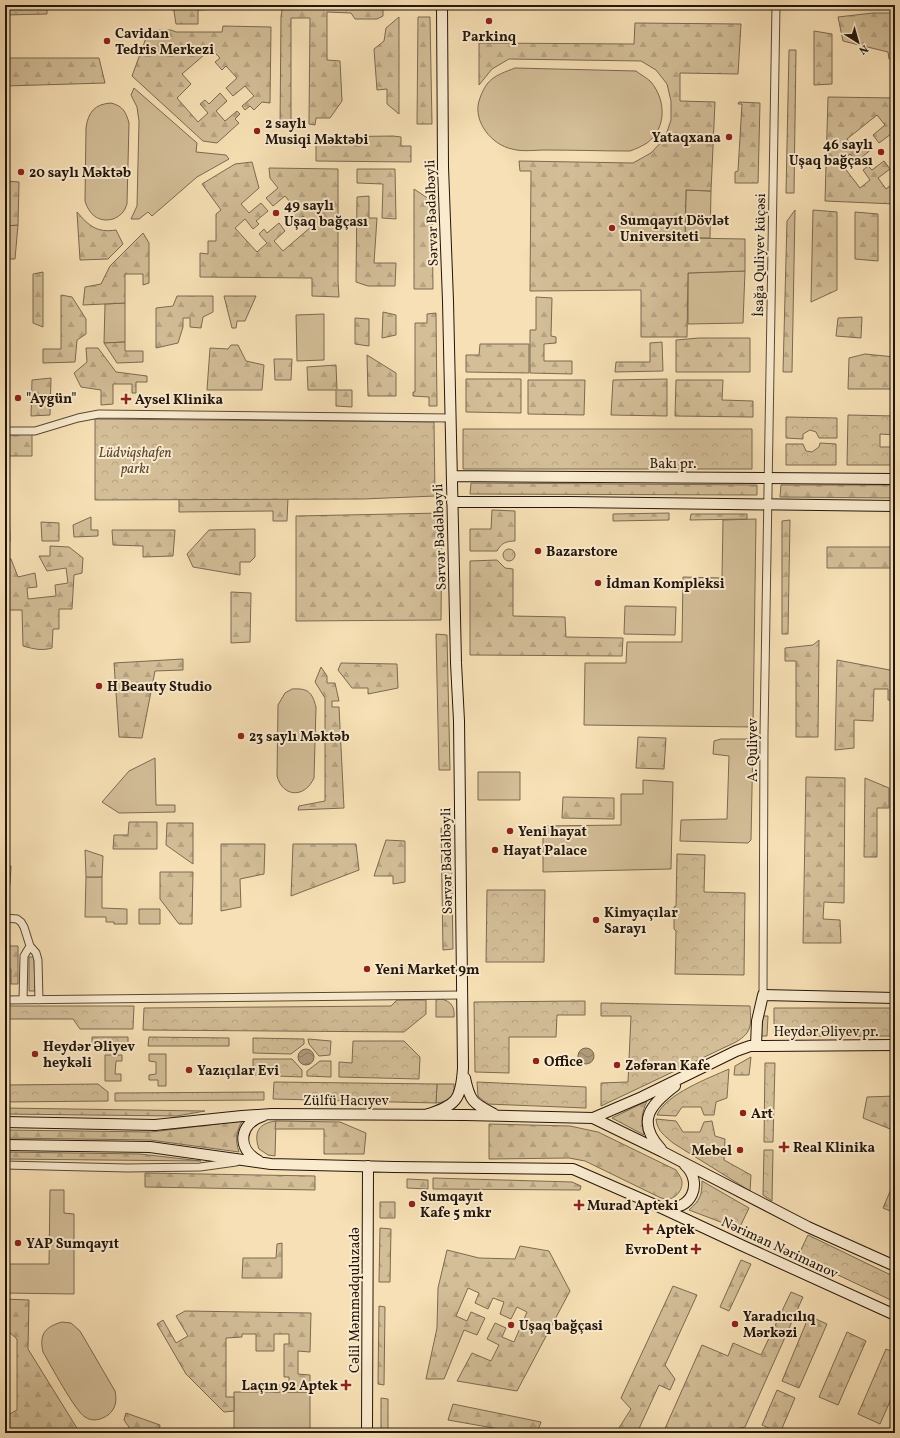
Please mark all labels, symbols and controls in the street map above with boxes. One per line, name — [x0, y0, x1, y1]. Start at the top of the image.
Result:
marker: Parkinq — [484, 16, 494, 26]
north arrow — [838, 22, 878, 62]
place label: Cavidan Tedris Merkezi — [115, 25, 214, 60]
place label: Parkinq — [462, 28, 517, 47]
marker: Cavidan Tedris Merkezi — [102, 36, 112, 46]
text: N — [855, 40, 871, 57]
place label: 2 saylı Musiqi Məktəbi — [265, 115, 368, 150]
marker: 2 saylı Musiqi Məktəbi — [252, 126, 262, 136]
place label: Yataqxana — [652, 129, 721, 148]
marker: Yataqxana — [724, 132, 734, 142]
place label: 46 saylı Uşaq bağçası — [789, 136, 873, 171]
marker: 46 saylı Uşaq bağçası — [876, 147, 886, 157]
street label: Sərvər Bədəlbəyli — [421, 159, 444, 267]
place label: 20 saylı Məktəb — [29, 164, 131, 183]
marker: 20 saylı Məktəb — [16, 167, 26, 177]
street label: İsağa Quliyev küçəsi — [750, 193, 771, 317]
place label: 49 saylı Uşaq bağçası — [284, 197, 368, 232]
marker: 49 saylı Uşaq bağçası — [271, 208, 281, 218]
place label: Sumqayıt Dövlət Universiteti — [620, 212, 729, 247]
marker: Sumqayıt Dövlət Universiteti — [607, 223, 617, 233]
place label: "Aygün" — [26, 390, 77, 409]
place label: Aysel Klinika — [135, 391, 224, 410]
marker: "Aygün" — [13, 393, 23, 403]
marker: Aysel Klinika — [120, 393, 132, 405]
park label: Lüdviqshafen parkı — [98, 444, 172, 479]
street label: Bakı pr. — [650, 455, 696, 474]
street label: Sərvər Bədəlbəyli — [429, 483, 452, 591]
place label: Bazarstore — [546, 543, 618, 562]
marker: Bazarstore — [533, 546, 543, 556]
place label: İdman Kompleksi — [606, 575, 725, 594]
marker: İdman Kompleksi — [593, 578, 603, 588]
place label: H Beauty Studio — [107, 678, 212, 697]
marker: H Beauty Studio — [94, 681, 104, 691]
street label: A. Quliyev — [744, 717, 763, 782]
place label: 23 saylı Məktəb — [249, 728, 350, 747]
marker: 23 saylı Məktəb — [236, 731, 246, 741]
street label: Sərvər Bədəlbəyli — [437, 807, 458, 915]
place label: Yeni hayat — [518, 823, 587, 842]
marker: Yeni hayat — [505, 826, 515, 836]
place label: Hayat Palace — [503, 842, 587, 861]
marker: Hayat Palace — [490, 845, 500, 855]
place label: Kimyaçılar Sarayı — [604, 904, 678, 939]
marker: Kimyaçılar Sarayı — [591, 915, 601, 925]
place label: Yeni Market 9m — [375, 961, 480, 980]
marker: Yeni Market 9m — [362, 964, 372, 974]
street label: Heydər Əliyev pr. — [773, 1023, 879, 1042]
place label: Heydər Əliyev heykəli — [43, 1038, 135, 1073]
marker: Heydər Əliyev heykəli — [30, 1049, 40, 1059]
place label: Office — [544, 1053, 583, 1072]
marker: Office — [531, 1056, 541, 1066]
place label: Zәfәran Kafe — [625, 1057, 710, 1076]
marker: Zәfәran Kafe — [612, 1060, 622, 1070]
place label: Yazıçılar Evi — [197, 1062, 279, 1081]
marker: Yazıçılar Evi — [184, 1065, 194, 1075]
street label: Zülfü Hacıyev — [303, 1092, 390, 1111]
place label: Art — [751, 1105, 773, 1124]
marker: Art — [738, 1108, 748, 1118]
place label: Real Klinika — [793, 1139, 875, 1158]
marker: Real Klinika — [778, 1141, 790, 1153]
place label: Mebel — [691, 1142, 732, 1161]
marker: Mebel — [735, 1145, 745, 1155]
place label: Sumqayıt Kafe 5 mkr — [420, 1188, 492, 1223]
place label: Murad Apteki — [587, 1197, 678, 1216]
marker: Sumqayıt Kafe 5 mkr — [407, 1199, 417, 1209]
marker: Murad Apteki — [574, 1200, 584, 1210]
street label: Nəriman Nərimanov — [718, 1213, 842, 1284]
place label: Aptek — [656, 1221, 696, 1240]
marker: Aptek — [643, 1224, 653, 1234]
street label: Cəlil Məmmədquluzadə — [346, 1227, 365, 1373]
place label: YAP Sumqayıt — [26, 1235, 119, 1254]
marker: YAP Sumqayıt — [13, 1238, 23, 1248]
place label: EvroDent — [625, 1241, 688, 1260]
marker: EvroDent — [691, 1244, 701, 1254]
place label: Yaradıcılıq Mərkəzi — [743, 1308, 816, 1343]
place label: Uşaq bağçasi — [519, 1317, 603, 1336]
marker: Yaradıcılıq Mərkəzi — [730, 1319, 740, 1329]
marker: Uşaq bağçasi — [506, 1320, 516, 1330]
place label: Laçın 92 Aptek — [242, 1377, 339, 1396]
marker: Laçın 92 Aptek — [341, 1380, 351, 1390]

